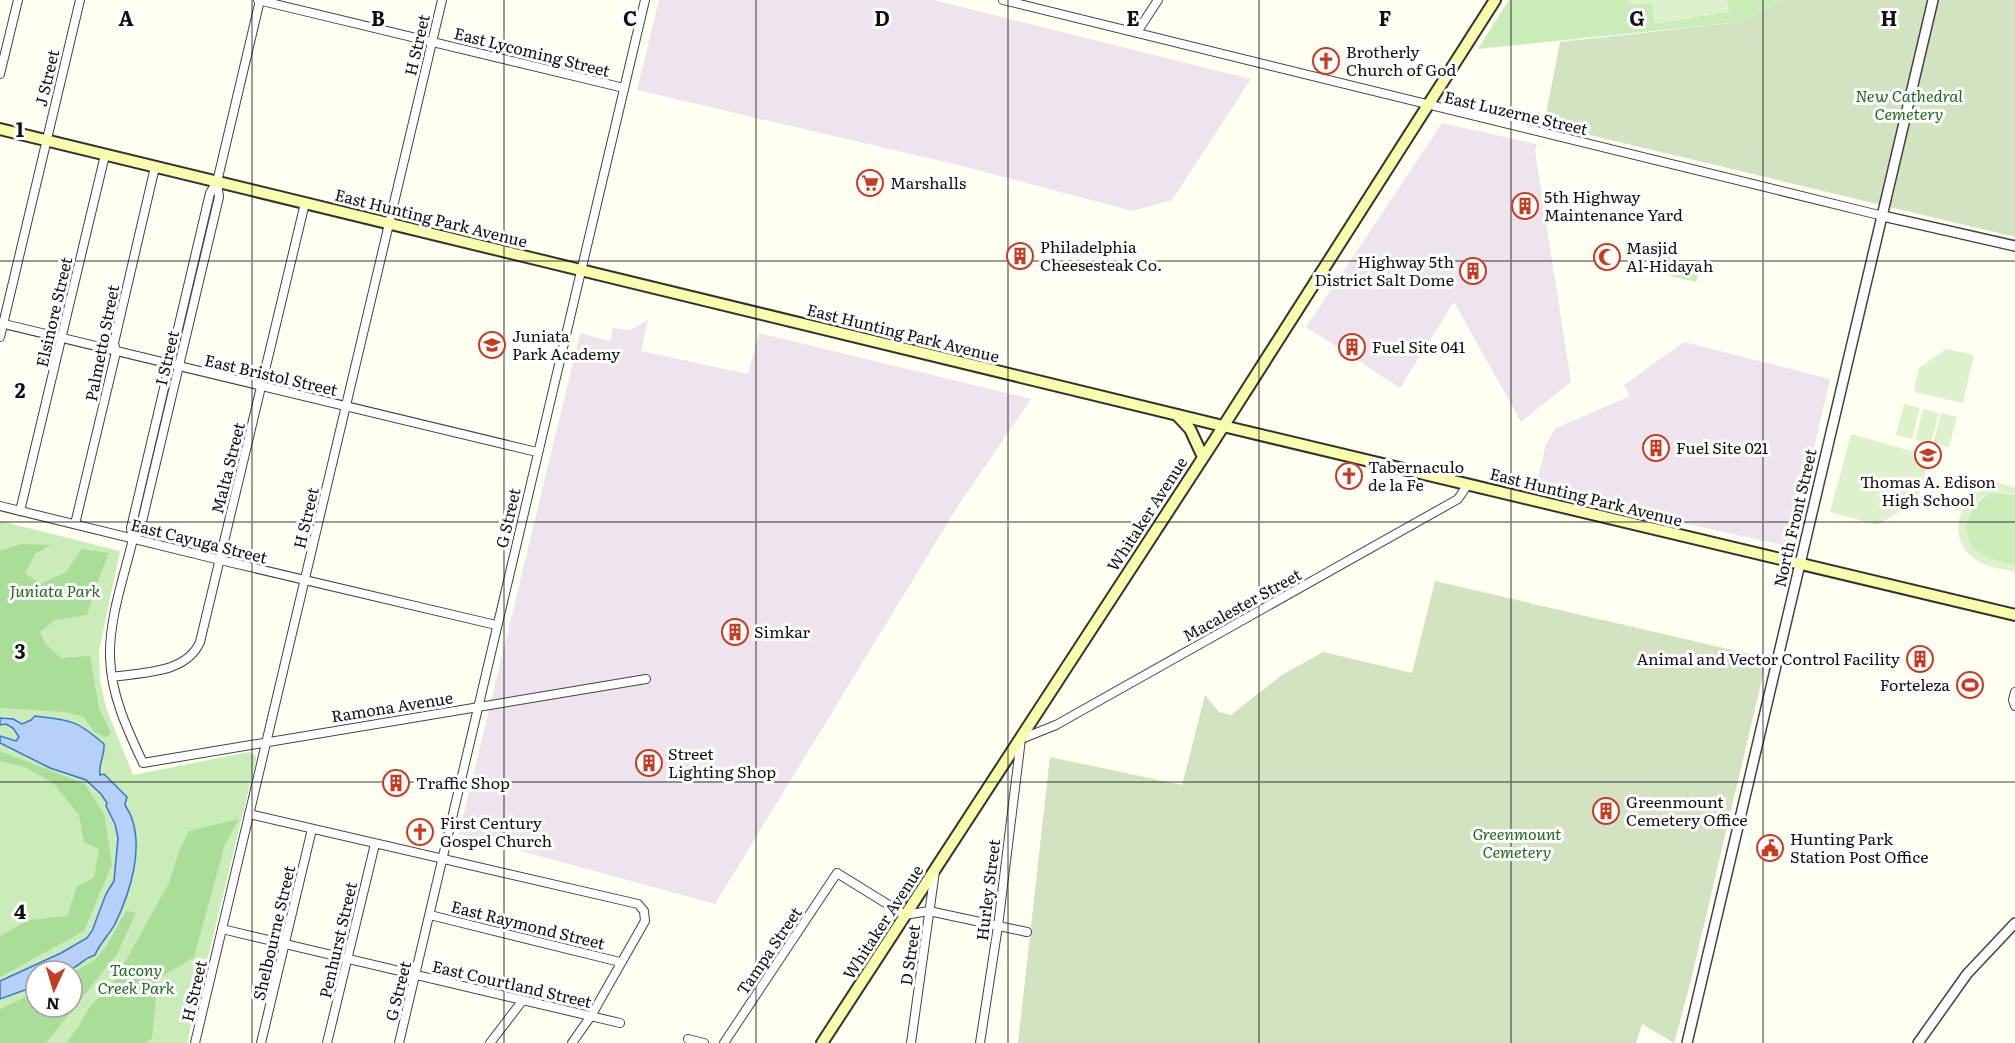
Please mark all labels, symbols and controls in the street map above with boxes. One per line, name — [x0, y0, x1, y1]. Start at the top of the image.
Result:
text: A — [118, 2, 134, 32]
text: B — [371, 2, 385, 32]
text: C — [623, 2, 637, 32]
text: D — [874, 2, 890, 32]
text: E — [1126, 2, 1140, 32]
text: F — [1379, 2, 1392, 32]
text: G — [1629, 2, 1645, 32]
text: H — [1881, 2, 1897, 32]
street label: H Street — [397, 11, 435, 78]
street label: East Lycoming Street — [452, 20, 613, 82]
place label: Brotherly Church of God — [1346, 39, 1457, 81]
street label: J Street — [28, 46, 64, 109]
church icon: Brotherly Church of God — [1311, 46, 1341, 76]
park label: New Cathedral Cemetery — [1855, 83, 1963, 125]
street label: East Luzerne Street — [1442, 84, 1591, 140]
text: 1 — [16, 113, 24, 143]
supermarket icon: Marshalls — [855, 168, 885, 198]
place label: Marshalls — [890, 170, 966, 194]
street label: East Hunting Park Avenue — [332, 181, 530, 253]
place label: 5th Highway Maintenance Yard — [1544, 184, 1683, 226]
building icon: 5th Highway Maintenance Yard — [1510, 191, 1540, 221]
place label: Philadelphia Cheesesteak Co. — [1040, 234, 1162, 276]
place label: Masjid Al-Hidayah — [1626, 235, 1714, 277]
building icon: Philadelphia Cheesesteak Co. — [1005, 241, 1035, 271]
mosque icon: Masjid Al-Hidayah — [1592, 242, 1622, 272]
place label: Highway 5th District Salt Dome — [1315, 249, 1454, 291]
street label: Elsinore Street — [29, 254, 77, 369]
building icon: Highway 5th District Salt Dome — [1458, 256, 1488, 286]
street label: Palmetto Street — [78, 282, 124, 403]
street label: East Hunting Park Avenue — [804, 296, 1002, 368]
place label: Juniata Park Academy — [512, 323, 621, 365]
street label: I Street — [148, 328, 184, 388]
school or university icon: Juniata Park Academy — [477, 330, 507, 360]
building icon: Fuel Site 041 — [1337, 332, 1367, 362]
place label: Fuel Site 041 — [1372, 334, 1466, 358]
street label: East Bristol Street — [202, 347, 341, 401]
text: 2 — [15, 374, 26, 404]
street label: Malta Street — [204, 419, 250, 516]
building icon: Fuel Site 021 — [1641, 433, 1671, 463]
place label: Fuel Site 021 — [1676, 435, 1769, 459]
school or university icon: Thomas A. Edison High School — [1913, 440, 1943, 470]
street label: North Front Street — [1766, 446, 1822, 589]
street label: Whitaker Avenue — [1100, 451, 1192, 576]
place label: Tabernaculo de la Fe — [1368, 454, 1464, 496]
street label: East Hunting Park Avenue — [1487, 460, 1685, 532]
church icon: Tabernaculo de la Fe — [1334, 461, 1364, 491]
place label: Thomas A. Edison High School — [1860, 469, 1996, 511]
street label: H Street — [286, 484, 324, 551]
street label: G Street — [488, 485, 526, 550]
street label: East Cayuga Street — [128, 511, 271, 569]
street label: Macalester Street — [1178, 561, 1306, 647]
park label: Juniata Park — [10, 578, 100, 602]
building icon: Simkar — [720, 617, 750, 647]
place label: Simkar — [754, 619, 811, 643]
text: 3 — [14, 635, 26, 665]
building icon: Animal and Vector Control Facility — [1905, 644, 1935, 674]
place label: Animal and Vector Control Facility — [1636, 646, 1901, 670]
sports icon: Forteleza — [1955, 670, 1985, 700]
place label: Forteleza — [1880, 672, 1950, 696]
street label: Ramona Avenue — [329, 685, 454, 727]
place label: Street Lighting Shop — [668, 741, 776, 783]
building icon: Street Lighting Shop — [634, 748, 664, 778]
building icon: Traffic Shop — [381, 768, 411, 798]
place label: Traffic Shop — [416, 770, 510, 794]
place label: Greenmount Cemetery Office — [1626, 789, 1748, 831]
building icon: Greenmount Cemetery Office — [1591, 796, 1621, 826]
place label: First Century Gospel Church — [440, 810, 553, 852]
church icon: First Century Gospel Church — [405, 817, 435, 847]
park label: Greenmount Cemetery — [1472, 821, 1562, 863]
place label: Hunting Park Station Post Office — [1790, 826, 1928, 868]
public building icon: Hunting Park Station Post Office — [1755, 833, 1785, 863]
street label: Hurley Street — [969, 837, 1005, 942]
street label: Whitaker Avenue — [836, 859, 928, 984]
street label: Shelbourne Street — [246, 862, 300, 1003]
street label: Penhurst Street — [312, 879, 362, 1000]
street label: East Raymond Street — [449, 893, 608, 955]
text: 4 — [14, 895, 26, 925]
street label: Tampa Street — [730, 901, 807, 999]
street label: D Street — [893, 922, 925, 987]
street label: East Courtland Street — [430, 953, 595, 1013]
park label: Tacony Creek Park — [97, 957, 175, 999]
street label: H Street — [174, 957, 212, 1024]
street label: G Street — [378, 958, 416, 1023]
north arrow — [24, 959, 84, 1019]
text: N — [45, 993, 60, 1017]

